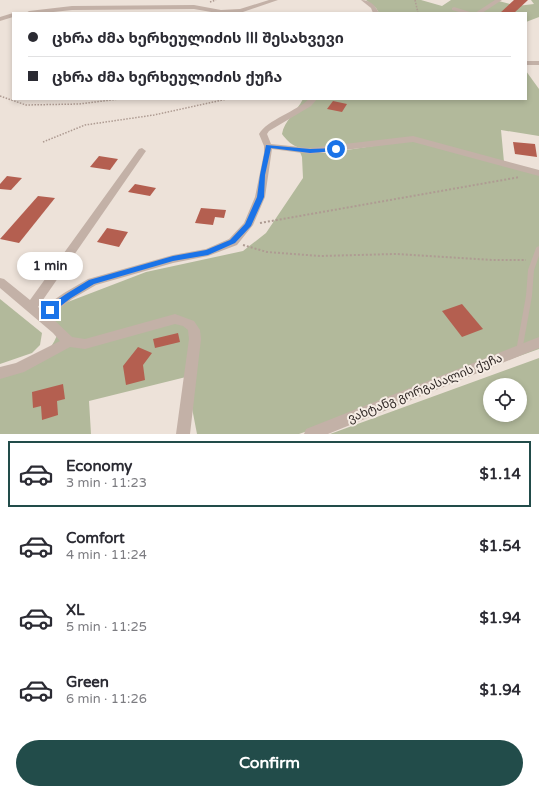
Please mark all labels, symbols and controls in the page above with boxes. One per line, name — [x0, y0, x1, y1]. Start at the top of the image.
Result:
text: ცხრა ძმა ხერხეულიძის III შესახვევი — [52, 29, 344, 47]
text: ცხრა ძმა ხერხეულიძის ქუჩა — [52, 68, 282, 86]
route start — [327, 140, 345, 158]
callout: 1 min — [17, 252, 83, 280]
text: 1 min — [33, 258, 67, 274]
route end — [41, 301, 59, 319]
street label: ვახტანგ გორგასალის ქუჩა — [346, 351, 505, 426]
map controls — [483, 378, 527, 422]
button: locate — [483, 378, 527, 422]
icon: car — [18, 456, 54, 492]
text: Economy — [66, 457, 132, 475]
text: $1.14 — [480, 465, 521, 483]
text: 3 min · 11:23 — [66, 475, 147, 491]
icon: car — [18, 528, 54, 564]
text: Comfort — [66, 529, 125, 547]
text: $1.54 — [480, 537, 521, 555]
text: 4 min · 11:24 — [66, 547, 147, 563]
icon: car — [18, 600, 54, 636]
text: XL — [66, 601, 85, 619]
text: $1.94 — [480, 609, 521, 627]
text: 5 min · 11:25 — [66, 619, 147, 635]
icon: car — [18, 672, 54, 708]
text: Green — [66, 673, 109, 691]
text: $1.94 — [480, 681, 521, 699]
text: 6 min · 11:26 — [66, 691, 147, 707]
button: Confirm — [16, 740, 523, 786]

